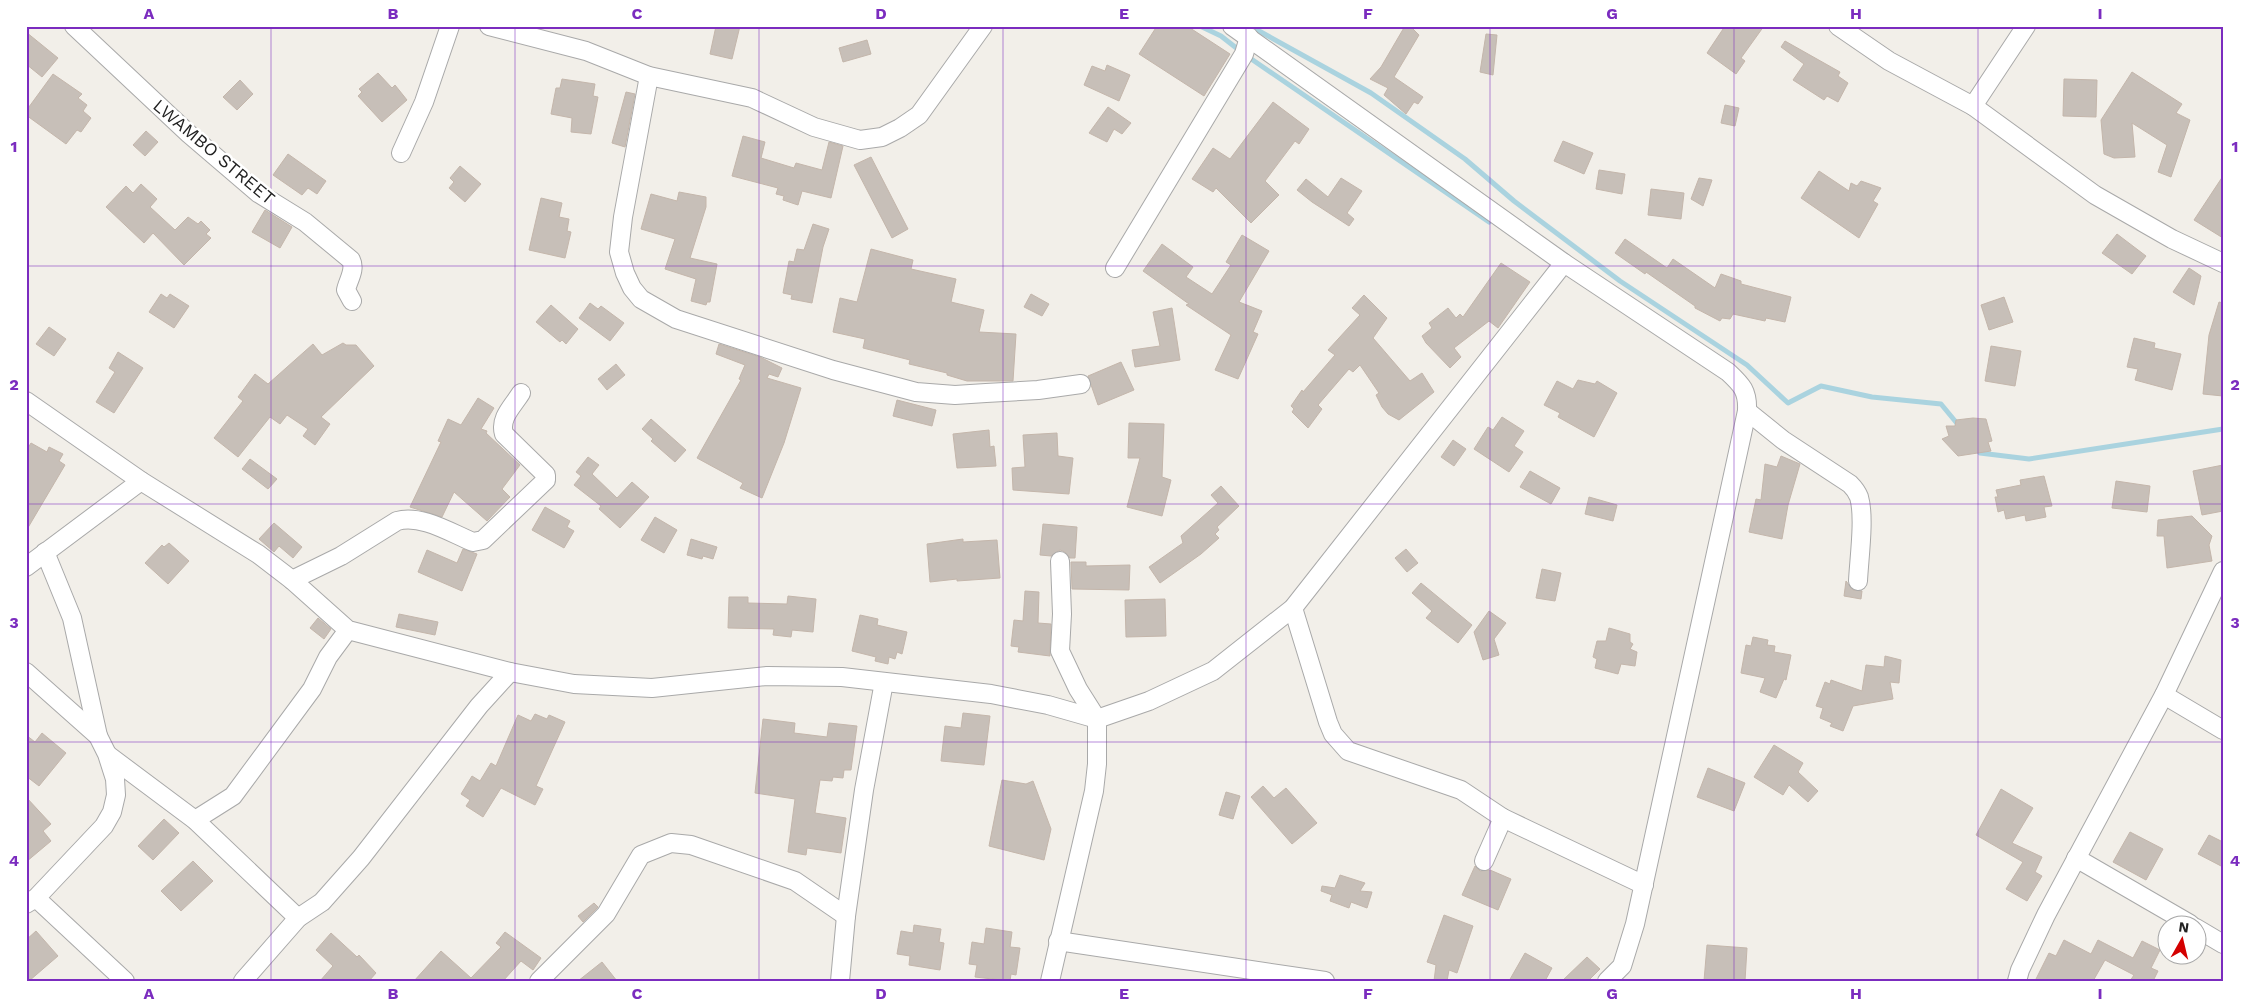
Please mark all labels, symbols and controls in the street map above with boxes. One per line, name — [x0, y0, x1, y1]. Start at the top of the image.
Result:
text: A — [144, 4, 155, 23]
text: B — [388, 4, 399, 23]
text: C — [632, 4, 643, 23]
text: D — [875, 4, 887, 23]
text: E — [1119, 4, 1129, 23]
text: F — [1363, 4, 1373, 23]
text: G — [1606, 4, 1618, 23]
text: H — [1850, 4, 1862, 23]
text: I — [2097, 4, 2103, 23]
street label: LWAMBO STREET — [149, 95, 280, 209]
text: 1 — [11, 137, 17, 156]
text: 1 — [2232, 137, 2238, 156]
text: 2 — [9, 375, 19, 394]
text: 2 — [2230, 375, 2240, 394]
text: 3 — [9, 613, 19, 632]
text: 3 — [2230, 613, 2240, 632]
text: 4 — [9, 851, 19, 870]
text: 4 — [2230, 851, 2240, 870]
north arrow — [2156, 914, 2206, 964]
text: N — [2178, 918, 2190, 936]
text: A — [144, 984, 155, 1003]
text: B — [388, 984, 399, 1003]
text: C — [632, 984, 643, 1003]
text: D — [875, 984, 887, 1003]
text: E — [1119, 984, 1129, 1003]
text: F — [1363, 984, 1373, 1003]
text: G — [1606, 984, 1618, 1003]
text: H — [1850, 984, 1862, 1003]
text: I — [2097, 984, 2103, 1003]

